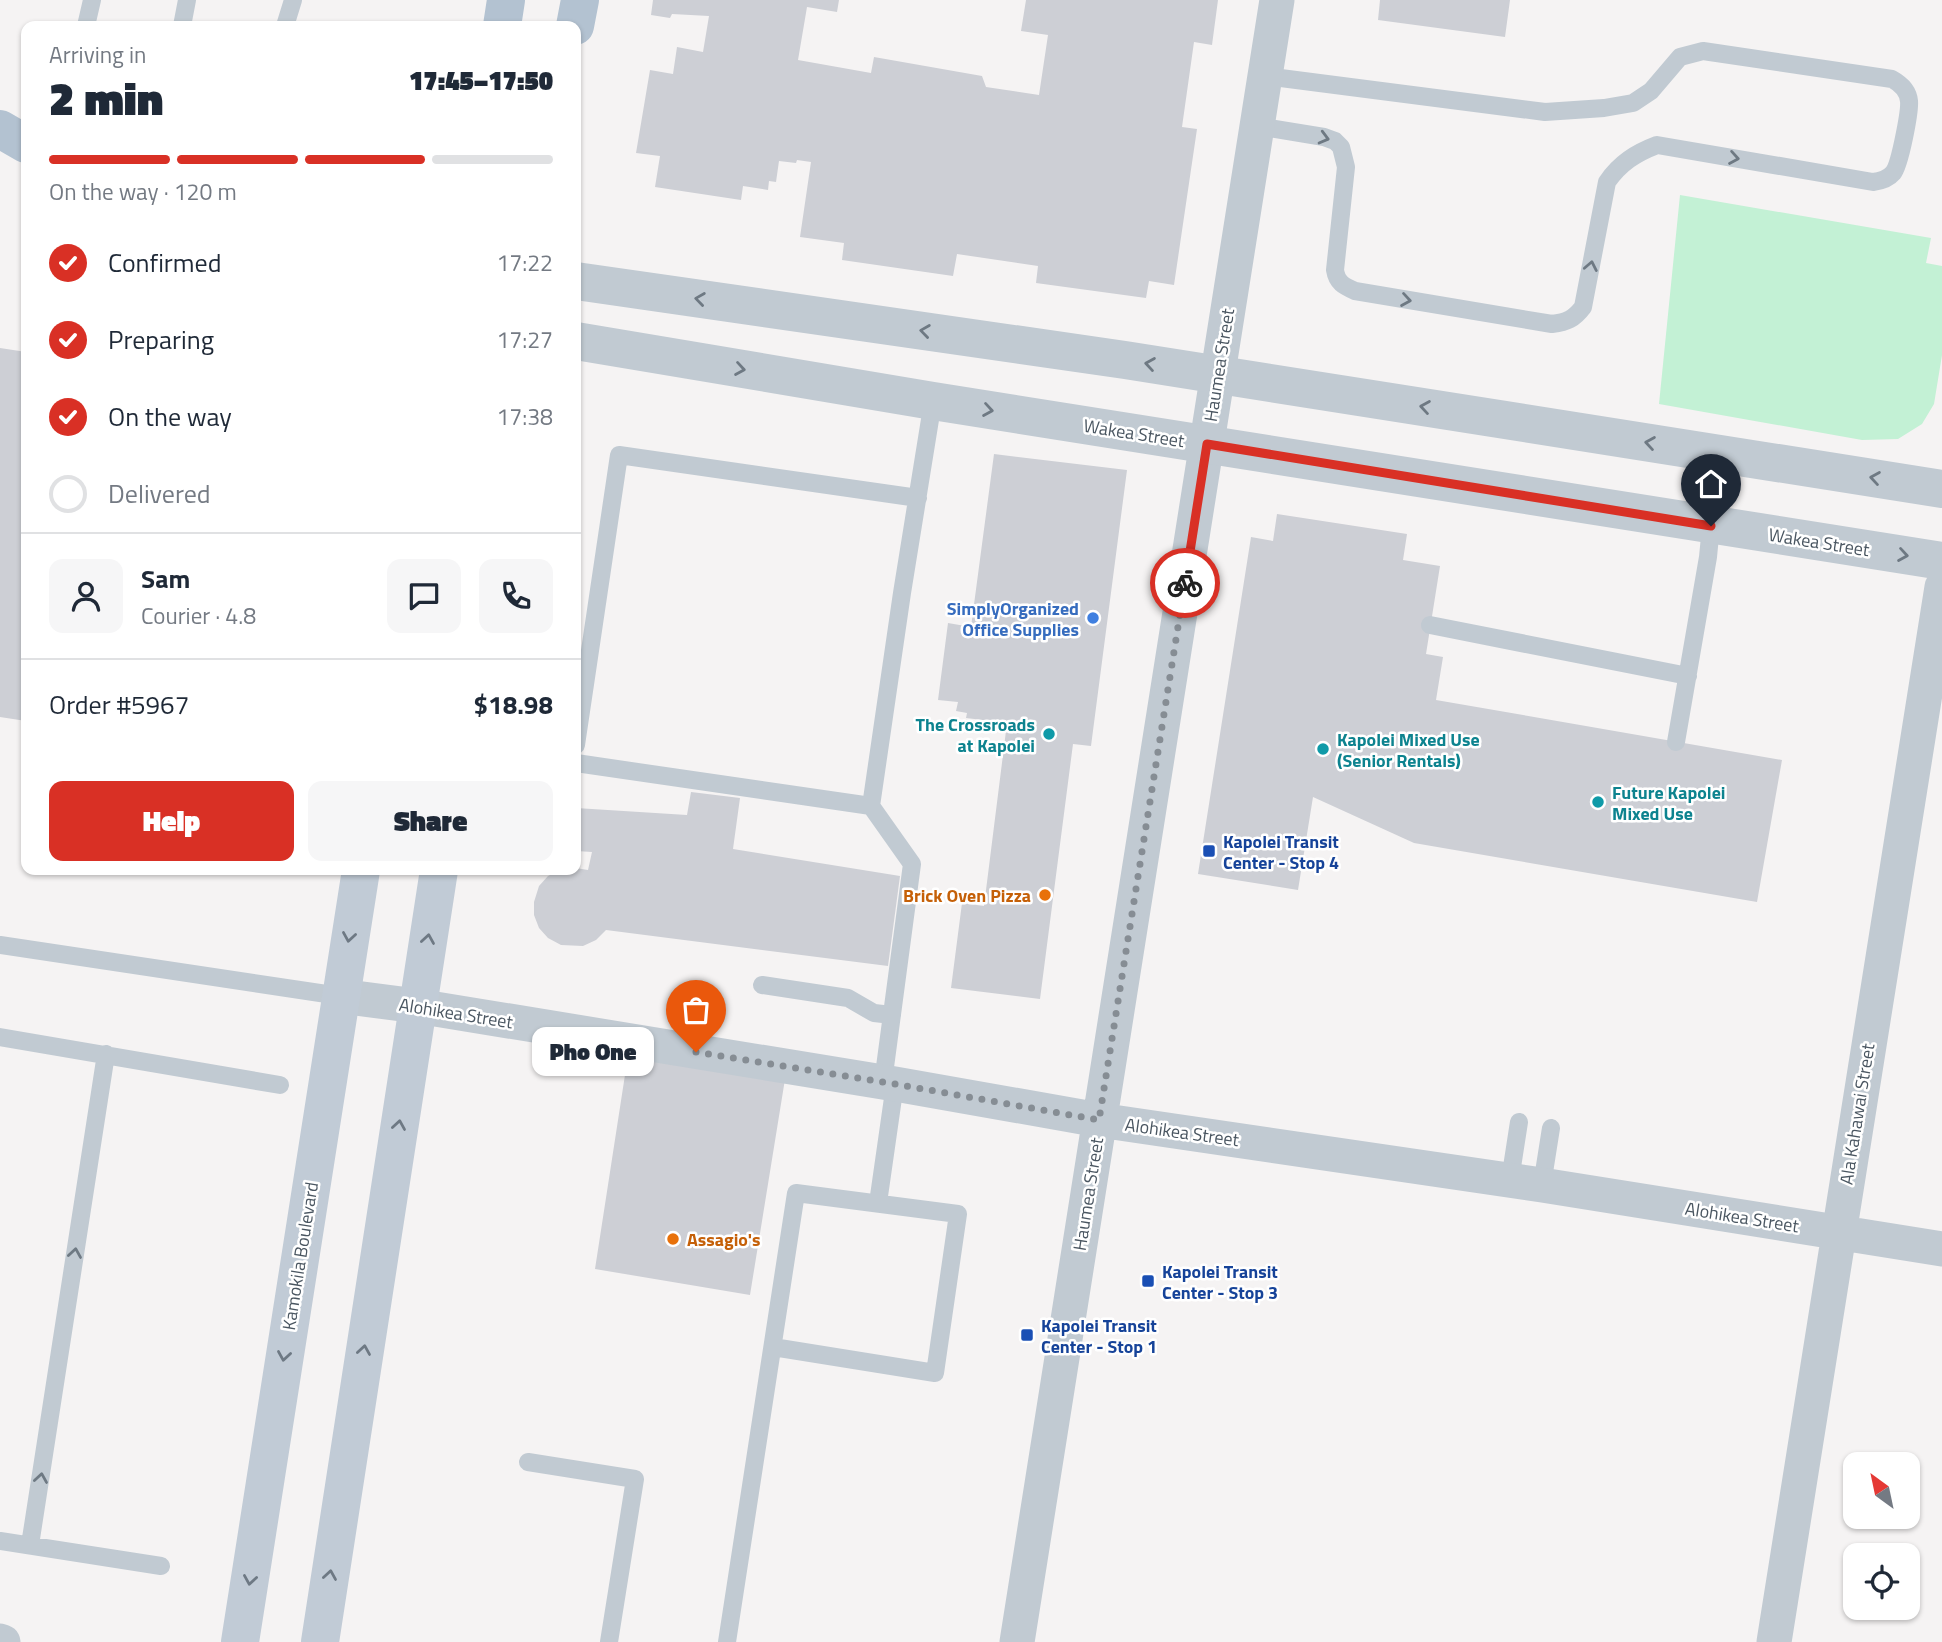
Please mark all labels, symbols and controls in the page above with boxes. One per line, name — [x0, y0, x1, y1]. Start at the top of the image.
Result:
text: Arriving in — [49, 37, 146, 72]
text: 17:45–17:50 — [409, 61, 553, 100]
text: 2 min — [49, 63, 163, 133]
one-way arrow — [1318, 130, 1330, 145]
one-way arrow — [1728, 150, 1740, 165]
text: On the way · 120 m — [49, 174, 237, 209]
text: Confirmed — [108, 243, 222, 282]
icon: check — [49, 244, 87, 282]
text: 17:22 — [496, 245, 553, 280]
one-way arrow — [1583, 260, 1598, 272]
one-way arrow — [694, 291, 706, 306]
one-way arrow — [1400, 292, 1412, 307]
street label: Haumea Street — [1197, 306, 1241, 424]
text: Preparing — [108, 320, 214, 359]
icon: check — [49, 321, 87, 359]
text: 17:27 — [496, 322, 553, 357]
one-way arrow — [919, 324, 931, 339]
one-way arrow — [1144, 357, 1156, 372]
one-way arrow — [734, 361, 746, 376]
text: On the way — [108, 397, 232, 436]
icon: check — [49, 398, 87, 436]
text: 17:38 — [496, 399, 553, 434]
one-way arrow — [1419, 400, 1431, 415]
one-way arrow — [982, 402, 994, 417]
street label: Wakea Street — [1082, 412, 1187, 454]
one-way arrow — [1644, 435, 1656, 450]
pin — [1681, 454, 1741, 526]
icon: home — [1692, 465, 1730, 503]
one-way arrow — [1869, 471, 1880, 486]
text: Delivered — [108, 474, 211, 513]
street label: Wakea Street — [1767, 521, 1872, 563]
one-way arrow — [1898, 547, 1909, 562]
courier — [1150, 548, 1220, 618]
button: person — [49, 559, 123, 633]
text: Sam — [141, 559, 190, 598]
button: chat — [387, 559, 461, 633]
button: phone — [479, 559, 553, 633]
icon: bike — [1166, 564, 1204, 602]
place label: SimplyOrganized Office Supplies — [947, 595, 1079, 643]
text: Courier · 4.8 — [141, 598, 256, 633]
marker: SimplyOrganized Office Supplies — [1085, 610, 1101, 626]
text: Order #5967 — [49, 685, 189, 724]
text: $18.98 — [474, 685, 553, 724]
place label: The Crossroads at Kapolei — [916, 711, 1035, 759]
marker: The Crossroads at Kapolei — [1041, 726, 1057, 742]
place label: Kapolei Mixed Use (Senior Rentals) — [1337, 726, 1480, 774]
marker: Kapolei Mixed Use (Senior Rentals) — [1315, 741, 1331, 757]
place label: Future Kapolei Mixed Use — [1612, 779, 1725, 827]
button: Help — [49, 781, 294, 861]
button: Share — [308, 781, 553, 861]
marker: Future Kapolei Mixed Use — [1590, 794, 1606, 810]
place label: Kapolei Transit Center - Stop 4 — [1223, 828, 1339, 876]
marker: Kapolei Transit Center - Stop 4 — [1201, 843, 1217, 859]
place label: Brick Oven Pizza — [903, 882, 1031, 909]
marker: Brick Oven Pizza — [1037, 887, 1053, 903]
one-way arrow — [342, 931, 357, 943]
one-way arrow — [420, 933, 435, 944]
pin — [666, 980, 726, 1052]
street label: Alohikea Street — [397, 991, 516, 1035]
icon: bag — [677, 991, 715, 1029]
callout: Pho One — [532, 1028, 654, 1076]
text: Pho One — [550, 1034, 636, 1069]
street label: Ala Kahawai Street — [1832, 1041, 1882, 1187]
street label: Alohikea Street — [1123, 1111, 1241, 1153]
one-way arrow — [391, 1119, 406, 1131]
street label: Haumea Street — [1066, 1135, 1110, 1253]
street label: Kamokila Boulevard — [275, 1180, 325, 1332]
street label: Alohikea Street — [1683, 1195, 1802, 1239]
place label: Assagio's — [687, 1226, 760, 1253]
marker: Assagio's — [665, 1231, 681, 1247]
one-way arrow — [67, 1247, 82, 1259]
place label: Kapolei Transit Center - Stop 3 — [1162, 1258, 1278, 1306]
marker: Kapolei Transit Center - Stop 3 — [1140, 1273, 1156, 1289]
place label: Kapolei Transit Center - Stop 1 — [1041, 1312, 1157, 1360]
marker: Kapolei Transit Center - Stop 1 — [1019, 1327, 1035, 1343]
one-way arrow — [357, 1344, 372, 1356]
one-way arrow — [277, 1350, 292, 1361]
north arrow — [1843, 1452, 1920, 1530]
map controls — [1843, 1452, 1920, 1620]
one-way arrow — [33, 1472, 48, 1484]
button: locate — [1843, 1543, 1920, 1620]
one-way arrow — [322, 1569, 337, 1580]
one-way arrow — [243, 1575, 258, 1586]

